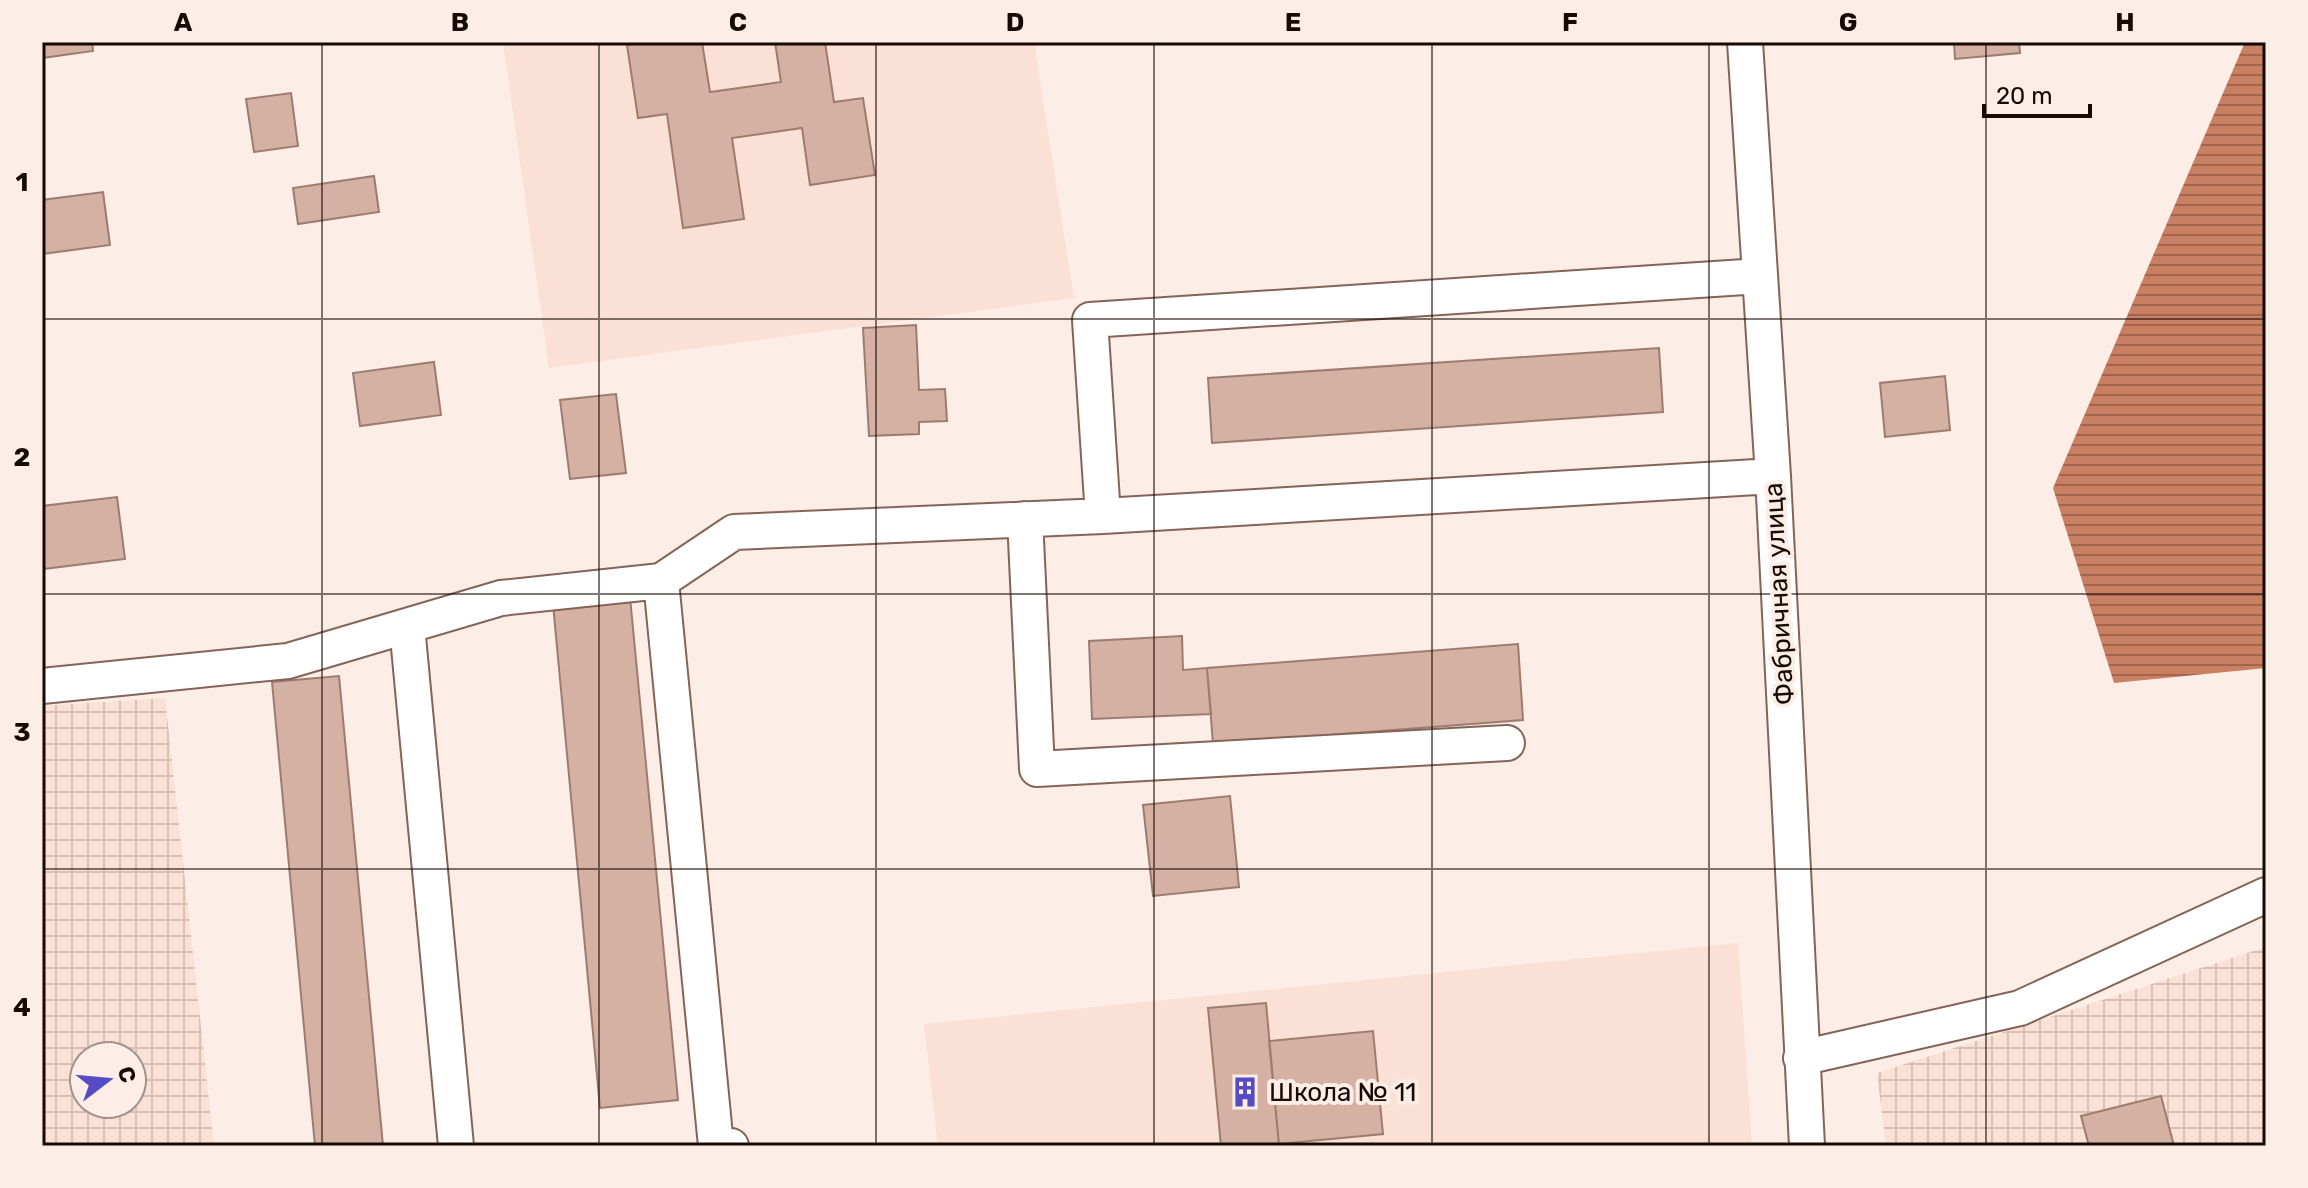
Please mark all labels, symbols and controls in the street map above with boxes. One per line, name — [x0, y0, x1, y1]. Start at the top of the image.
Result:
text: A — [174, 7, 193, 38]
text: B — [451, 7, 469, 38]
text: C — [729, 7, 747, 38]
text: D — [1006, 7, 1024, 38]
text: E — [1285, 7, 1301, 38]
text: F — [1562, 7, 1578, 38]
text: G — [1839, 7, 1857, 38]
text: H — [2115, 7, 2135, 38]
scale bar — [1984, 68, 2090, 118]
text: 20 m — [1996, 82, 2053, 110]
text: 1 — [16, 167, 28, 198]
text: 2 — [14, 442, 30, 473]
street label: Фабричная улица — [1758, 482, 1800, 706]
text: 3 — [13, 717, 31, 748]
text: 4 — [13, 992, 31, 1023]
north arrow — [68, 1040, 148, 1120]
text: С — [112, 1063, 142, 1086]
building icon: Школа № 11 — [1228, 1075, 1262, 1109]
place label: Школа № 11 — [1269, 1077, 1416, 1108]

